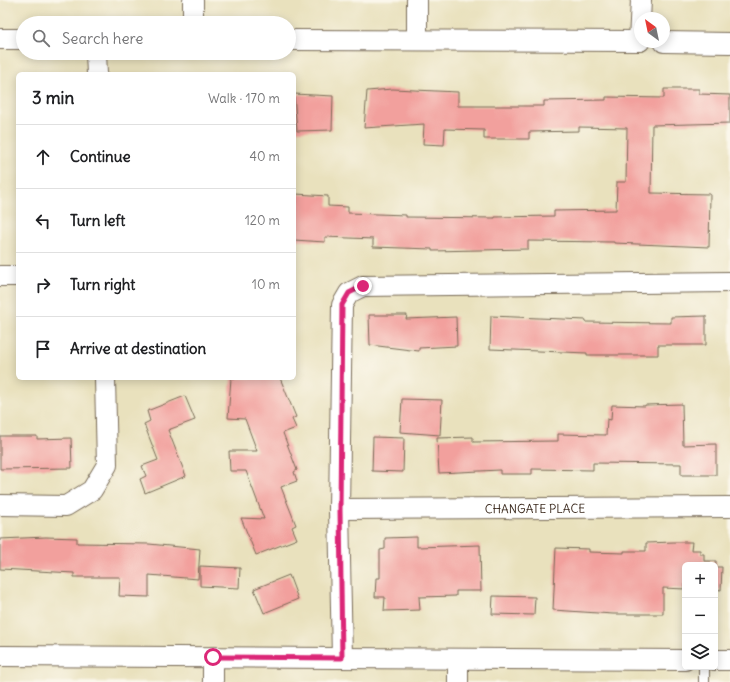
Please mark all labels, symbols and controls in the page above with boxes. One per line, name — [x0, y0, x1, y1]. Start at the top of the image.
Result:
north arrow — [634, 12, 670, 48]
search box — [16, 16, 296, 60]
icon: search — [30, 27, 52, 49]
text: Search here — [62, 29, 143, 48]
text: 3 min — [32, 87, 74, 109]
text: Walk · 170 m — [208, 90, 280, 107]
icon: ahead — [32, 146, 54, 168]
text: Continue — [70, 147, 131, 166]
text: 40 m — [249, 148, 280, 165]
icon: left — [32, 210, 54, 232]
text: Turn left — [70, 211, 125, 230]
text: 120 m — [245, 212, 280, 229]
icon: right — [32, 274, 54, 296]
text: Turn right — [70, 275, 135, 294]
text: 10 m — [252, 276, 280, 293]
route end — [354, 277, 372, 295]
icon: arrive — [32, 338, 54, 360]
text: Arrive at destination — [70, 339, 206, 358]
street label: CHANGATE PLACE — [485, 500, 585, 516]
map controls — [682, 562, 718, 670]
button: + — [682, 562, 718, 598]
button: − — [682, 598, 718, 634]
button: layers — [682, 634, 718, 670]
route start — [204, 648, 222, 666]

